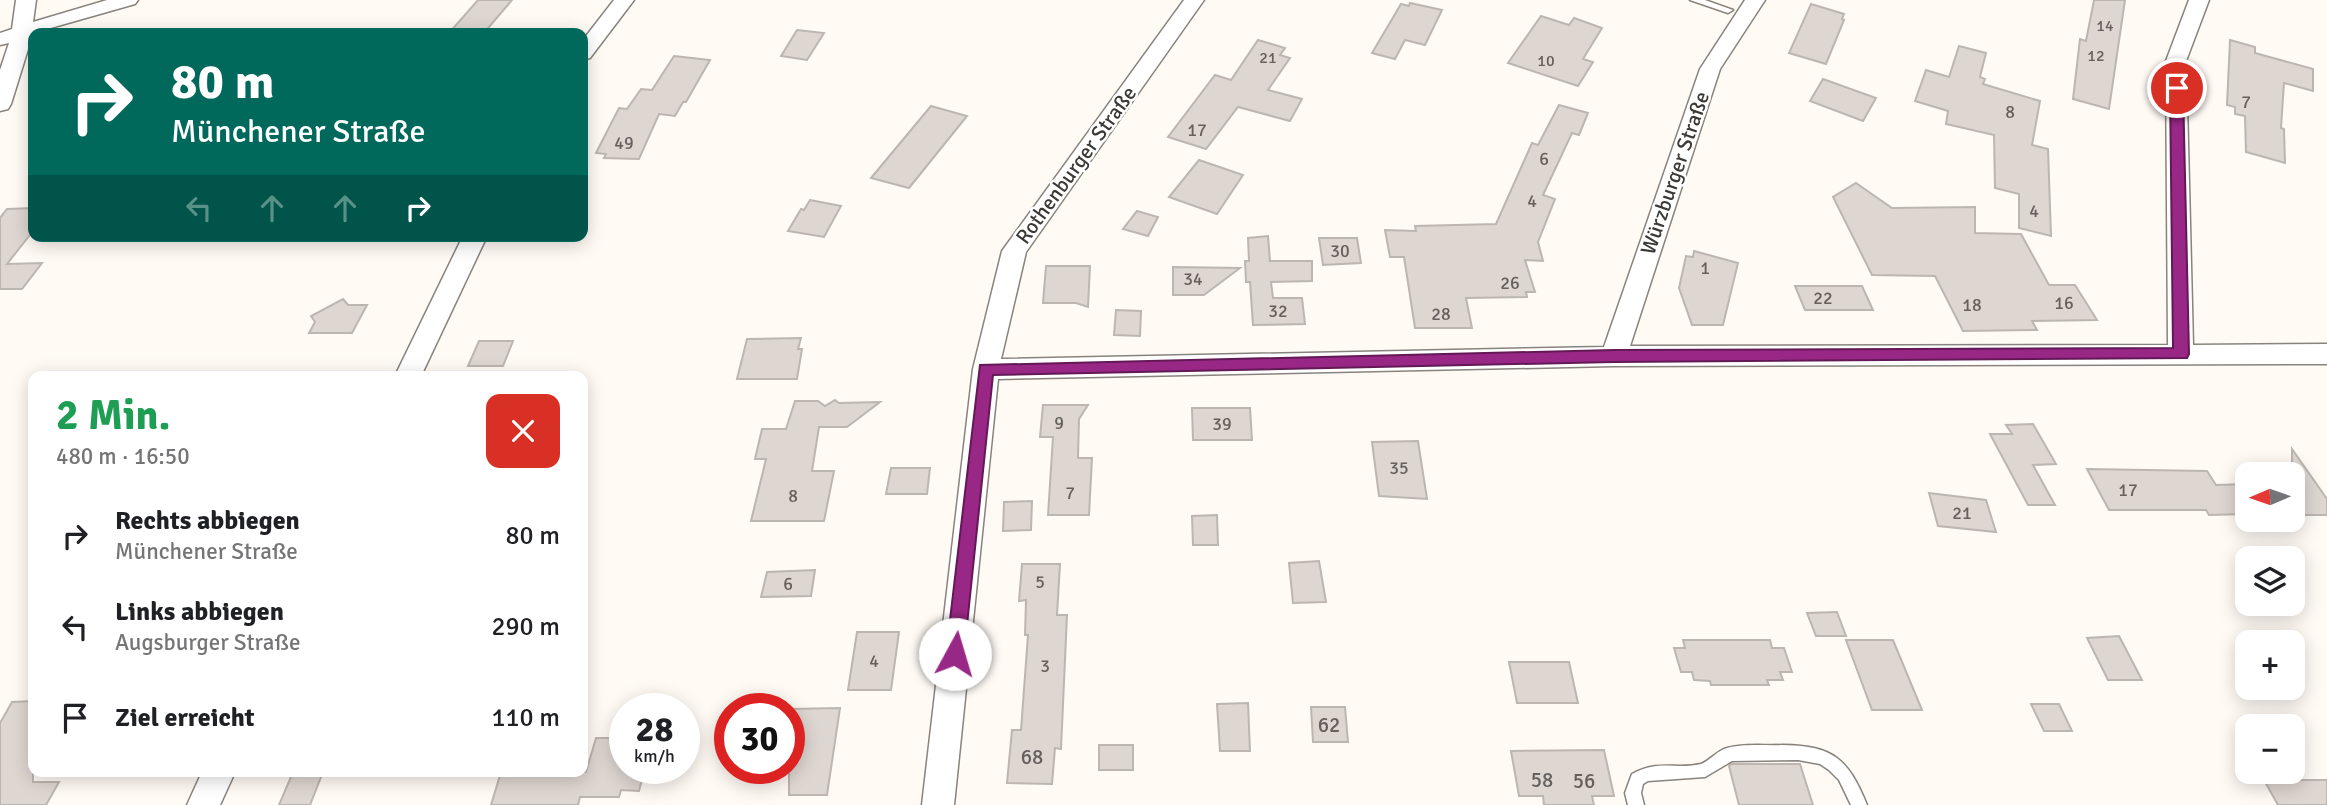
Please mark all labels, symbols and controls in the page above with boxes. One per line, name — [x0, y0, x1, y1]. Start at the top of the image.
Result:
house number: 14 — [2096, 16, 2114, 36]
house number: 12 — [2087, 46, 2105, 66]
house number: 21 — [1259, 48, 1277, 68]
house number: 10 — [1537, 51, 1555, 71]
text: 80 m — [171, 52, 274, 112]
icon: right — [56, 56, 147, 147]
pin — [2147, 58, 2207, 118]
icon: arrive — [2158, 69, 2196, 107]
street label: Rothenburger Straße — [1010, 81, 1142, 249]
street label: Würzburger Straße — [1635, 88, 1715, 258]
house number: 7 — [2241, 91, 2251, 113]
house number: 8 — [2005, 101, 2015, 123]
text: Münchener Straße — [171, 112, 425, 151]
house number: 17 — [1187, 119, 1207, 141]
house number: 49 — [614, 132, 634, 154]
house number: 6 — [1539, 148, 1549, 170]
icon: left — [180, 189, 218, 227]
icon: ahead — [253, 189, 291, 227]
icon: ahead — [326, 189, 364, 227]
icon: right — [399, 189, 437, 227]
house number: 4 — [1527, 190, 1537, 212]
house number: 4 — [2029, 200, 2039, 222]
house number: 30 — [1330, 240, 1350, 262]
house number: 1 — [1700, 257, 1710, 279]
house number: 34 — [1183, 268, 1203, 290]
house number: 26 — [1500, 272, 1520, 294]
house number: 22 — [1813, 287, 1833, 309]
house number: 16 — [2054, 292, 2074, 314]
house number: 18 — [1962, 294, 1982, 316]
house number: 32 — [1268, 300, 1288, 322]
house number: 28 — [1431, 303, 1451, 325]
text: 2 Min. — [56, 390, 170, 441]
button: close — [486, 394, 560, 468]
house number: 9 — [1054, 412, 1064, 434]
house number: 39 — [1212, 413, 1232, 435]
text: 480 m · 16:50 — [56, 442, 190, 471]
house number: 35 — [1389, 457, 1409, 479]
north arrow — [2235, 462, 2305, 532]
map controls — [2235, 462, 2305, 784]
house number: 17 — [2118, 479, 2138, 501]
house number: 7 — [1065, 482, 1075, 504]
house number: 8 — [788, 485, 798, 507]
house number: 21 — [1952, 502, 1972, 524]
text: Rechts abbiegen — [115, 505, 300, 537]
icon: right — [56, 517, 94, 555]
text: 80 m — [505, 520, 560, 552]
text: Münchener Straße — [115, 537, 298, 566]
button: layers — [2235, 546, 2305, 616]
house number: 5 — [1035, 571, 1045, 593]
house number: 6 — [783, 573, 793, 595]
text: Links abbiegen — [115, 596, 284, 628]
icon: left — [56, 608, 94, 646]
text: 290 m — [491, 611, 560, 643]
position arrow — [918, 617, 992, 691]
text: Augsburger Straße — [115, 628, 300, 657]
button: + — [2235, 630, 2305, 700]
house number: 4 — [869, 650, 879, 672]
house number: 3 — [1040, 655, 1050, 677]
speed limit sign: 30 — [714, 693, 805, 784]
icon: arrive — [56, 699, 94, 737]
text: Ziel erreicht — [115, 702, 255, 734]
text: 110 m — [491, 702, 560, 734]
text: 28 — [636, 708, 673, 751]
house number: 62 — [1318, 712, 1340, 738]
button: − — [2235, 714, 2305, 784]
house number: 68 — [1021, 744, 1043, 770]
text: km/h — [634, 745, 675, 767]
house number: 58 — [1531, 767, 1553, 793]
house number: 56 — [1573, 768, 1595, 794]

